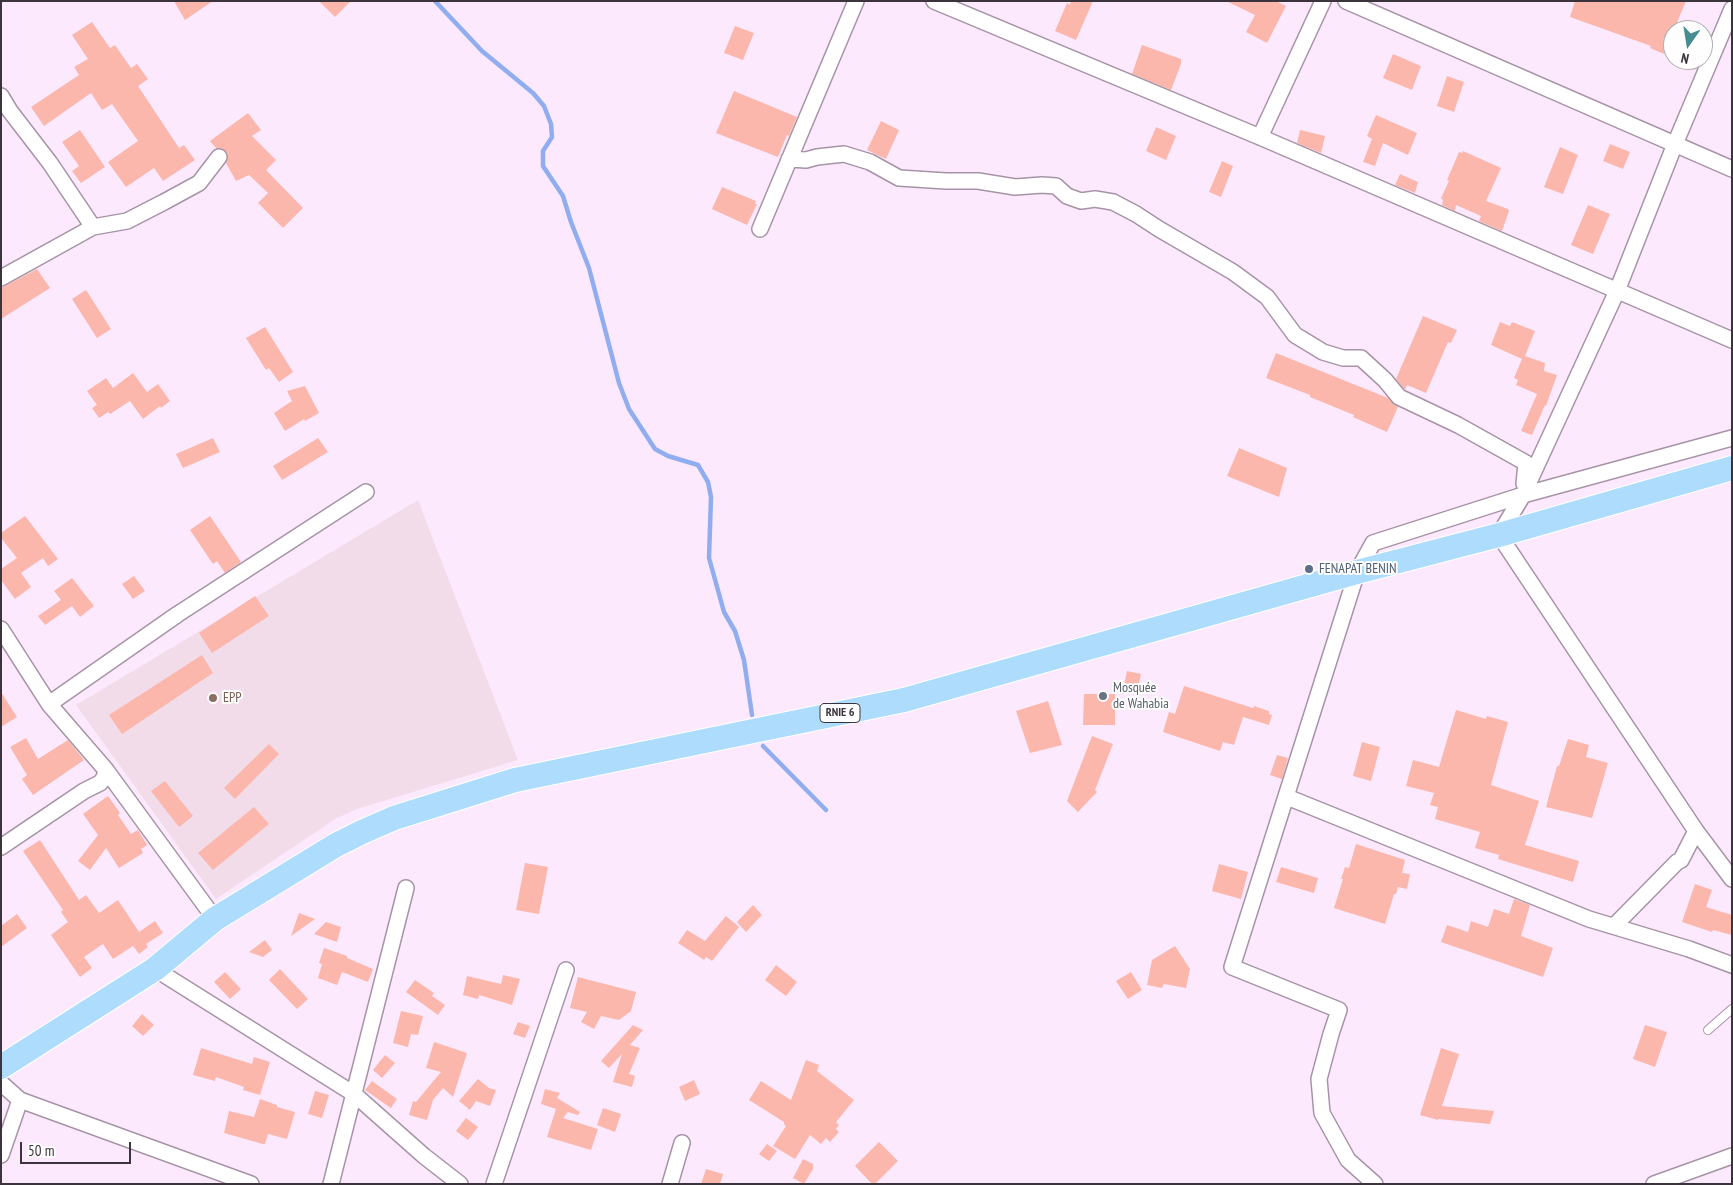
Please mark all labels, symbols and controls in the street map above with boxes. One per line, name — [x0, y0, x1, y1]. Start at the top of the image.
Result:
north arrow — [1663, 20, 1713, 70]
text: N — [1679, 49, 1691, 68]
place label: FENAPAT BENIN — [1319, 561, 1397, 577]
marker: FENAPAT BENIN — [1303, 563, 1315, 575]
place label: Mosquée de Wahabia — [1113, 680, 1169, 712]
place label: EPP — [223, 690, 242, 706]
marker: Mosquée de Wahabia — [1097, 690, 1109, 702]
marker: EPP — [207, 692, 219, 704]
road number: RNIE 6 — [820, 704, 860, 722]
scale bar — [22, 1132, 134, 1164]
text: 50 m — [28, 1141, 54, 1160]

